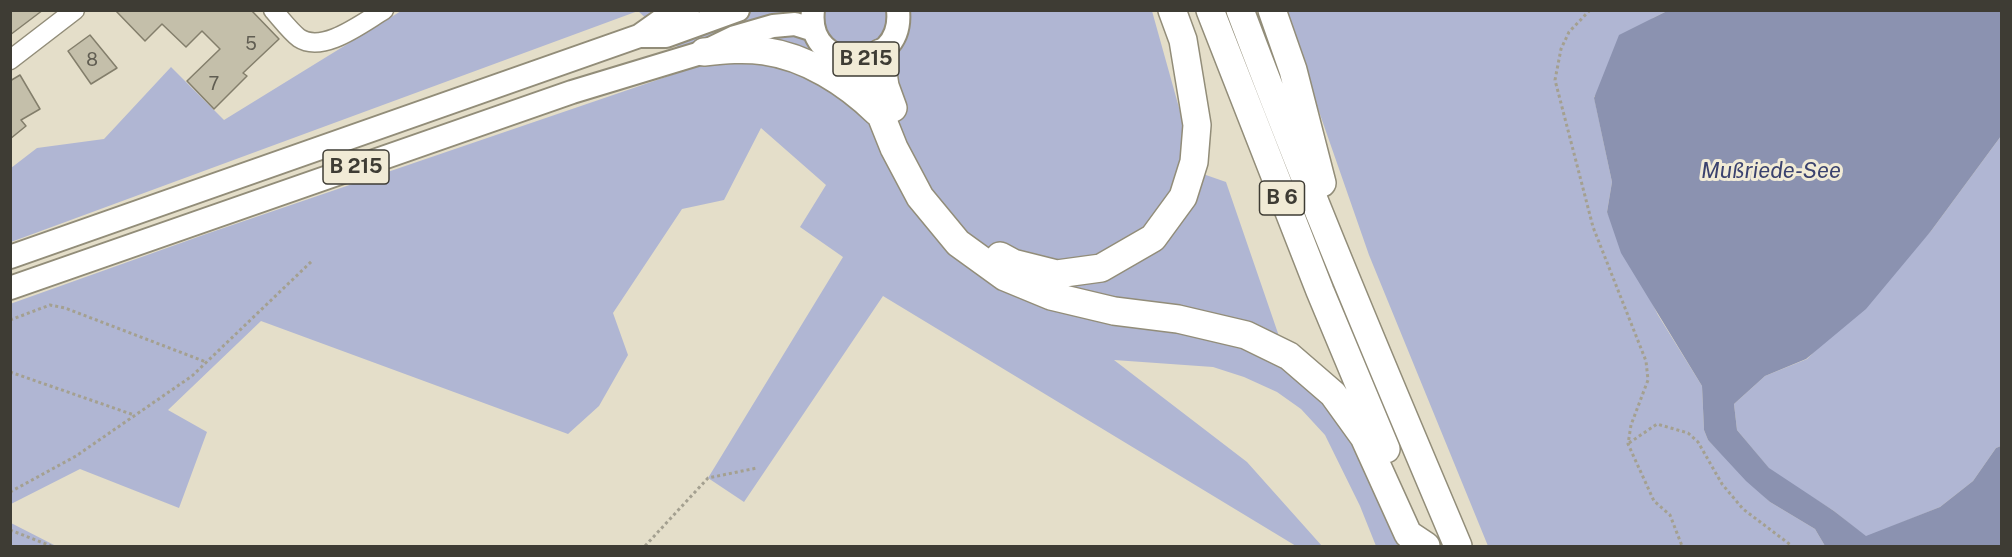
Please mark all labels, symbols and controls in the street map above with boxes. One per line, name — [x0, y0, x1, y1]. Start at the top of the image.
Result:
house number: 5 — [245, 33, 257, 55]
road number: B 215 — [833, 42, 899, 76]
house number: 8 — [86, 49, 98, 71]
house number: 7 — [209, 73, 219, 95]
road number: B 215 — [323, 150, 389, 184]
water label: Mußriede-See — [1701, 158, 1841, 184]
road number: B 6 — [1260, 181, 1304, 215]

